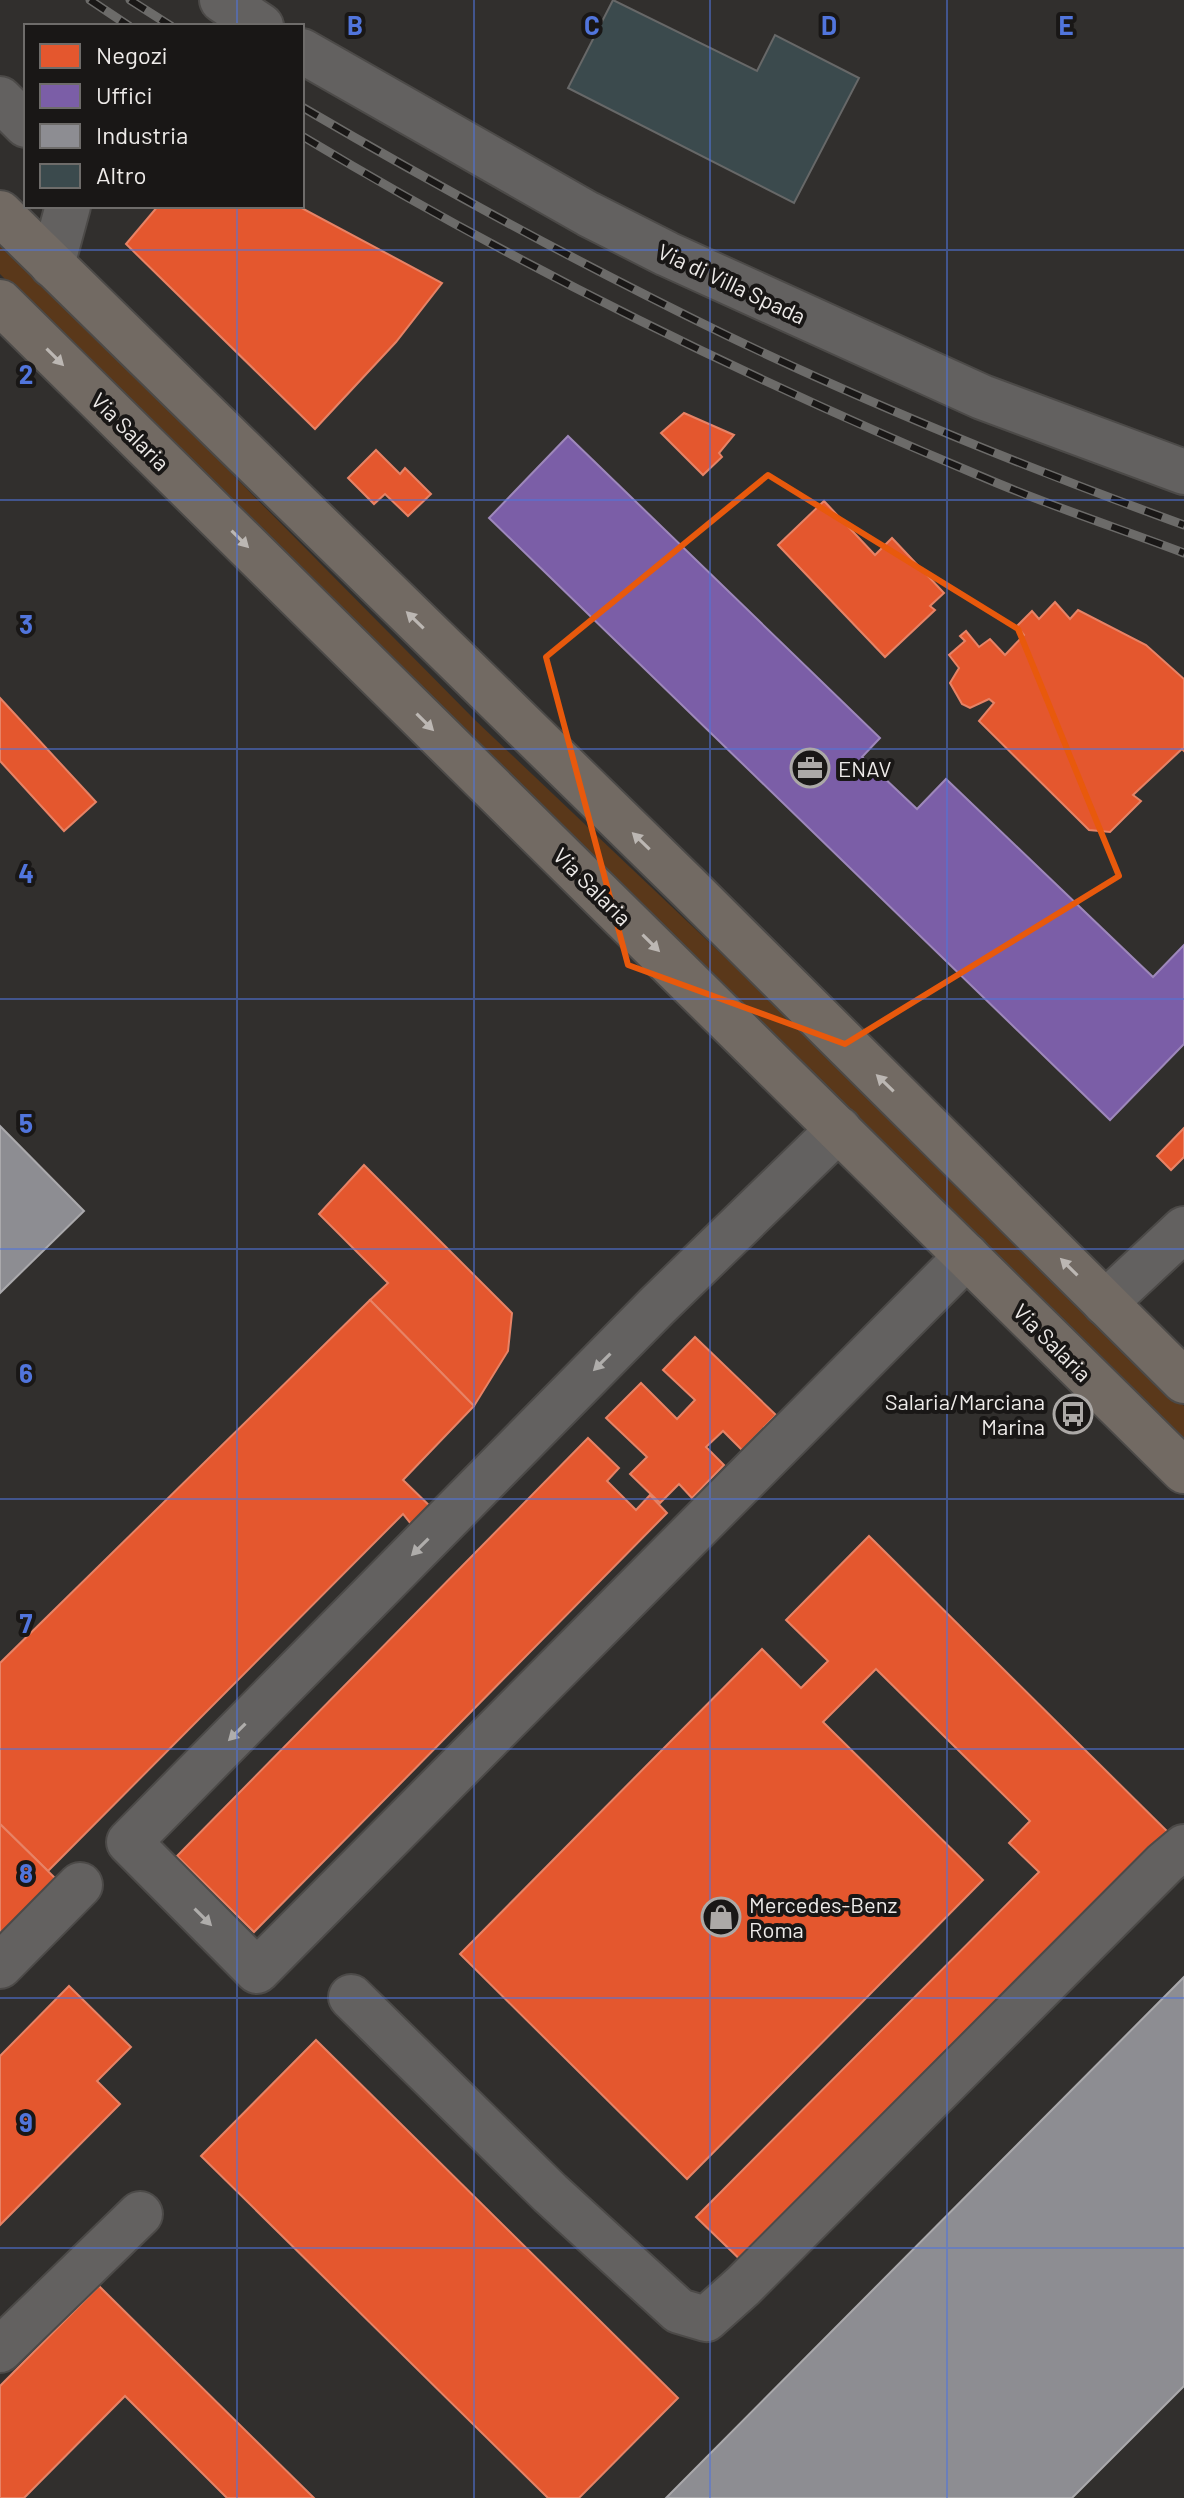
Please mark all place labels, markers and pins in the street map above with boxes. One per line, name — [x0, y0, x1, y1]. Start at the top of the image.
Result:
office icon: ENAV — [789, 747, 831, 789]
place label: ENAV — [838, 755, 891, 781]
place label: Salaria/Marciana Marina — [885, 1388, 1045, 1439]
bus stop icon: Salaria/Marciana Marina — [1052, 1393, 1094, 1435]
place label: Mercedes-Benz Roma — [749, 1891, 897, 1942]
shop icon: Mercedes-Benz Roma — [700, 1896, 742, 1938]

